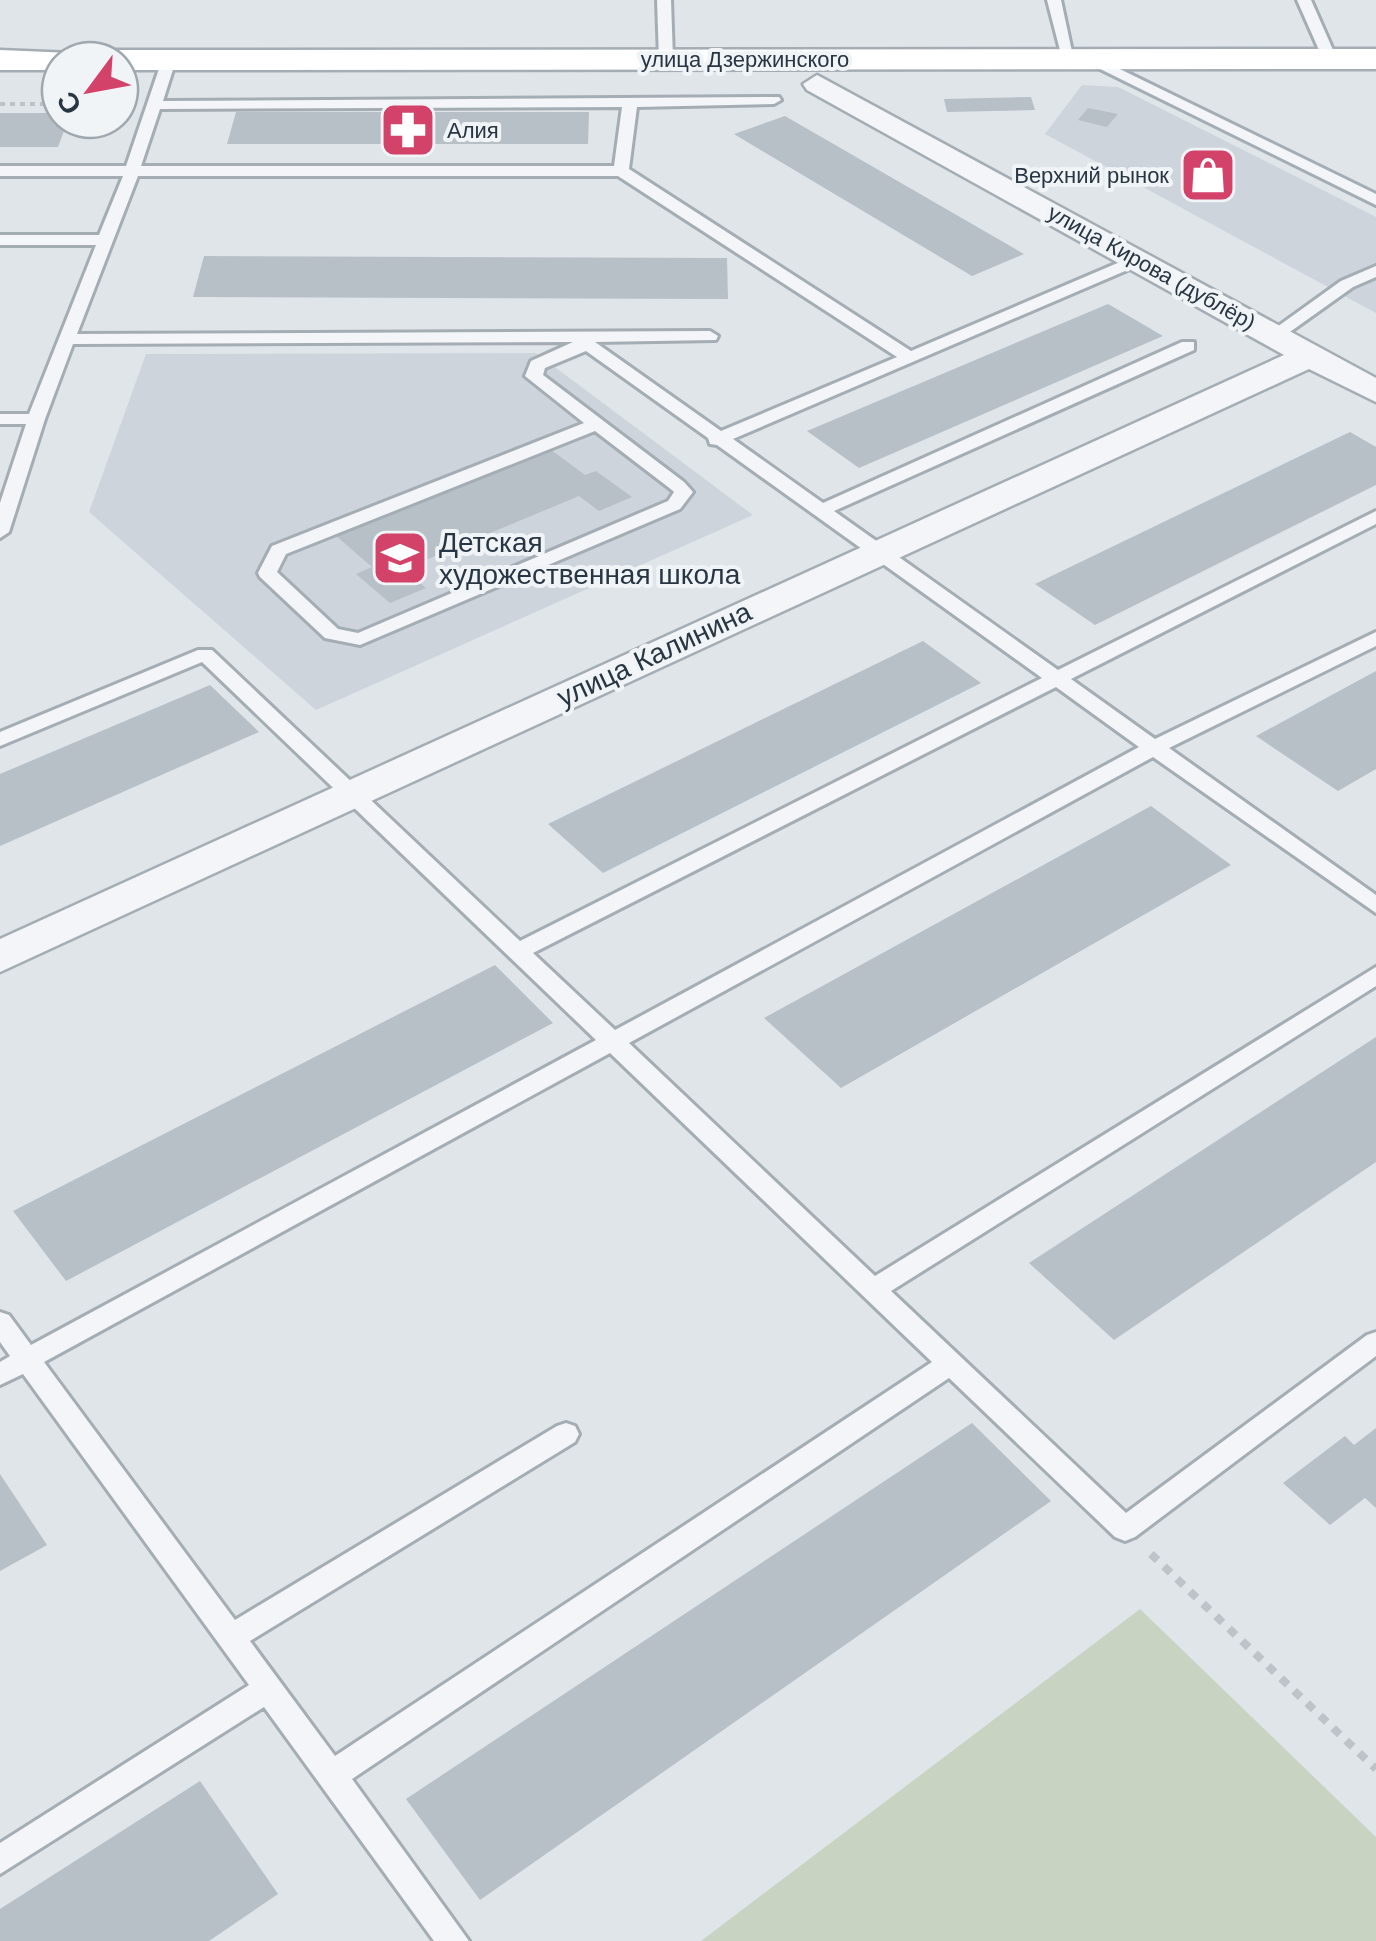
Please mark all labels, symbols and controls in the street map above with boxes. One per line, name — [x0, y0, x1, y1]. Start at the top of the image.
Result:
north arrow — [40, 40, 140, 140]
street label: улица Дзержинского — [641, 47, 849, 72]
text: С — [51, 86, 88, 120]
pharmacy icon: Алия — [378, 100, 438, 160]
place label: Алия — [447, 118, 499, 143]
shop icon: Верхний рынок — [1178, 145, 1238, 205]
place label: Верхний рынок — [1014, 163, 1169, 188]
street label: улица Кирова (дублёр) — [1044, 200, 1260, 335]
place label: Детская художественная школа — [439, 527, 741, 590]
school or university icon: Детская художественная школа — [370, 528, 430, 588]
street label: улица Калинина — [552, 596, 757, 713]

